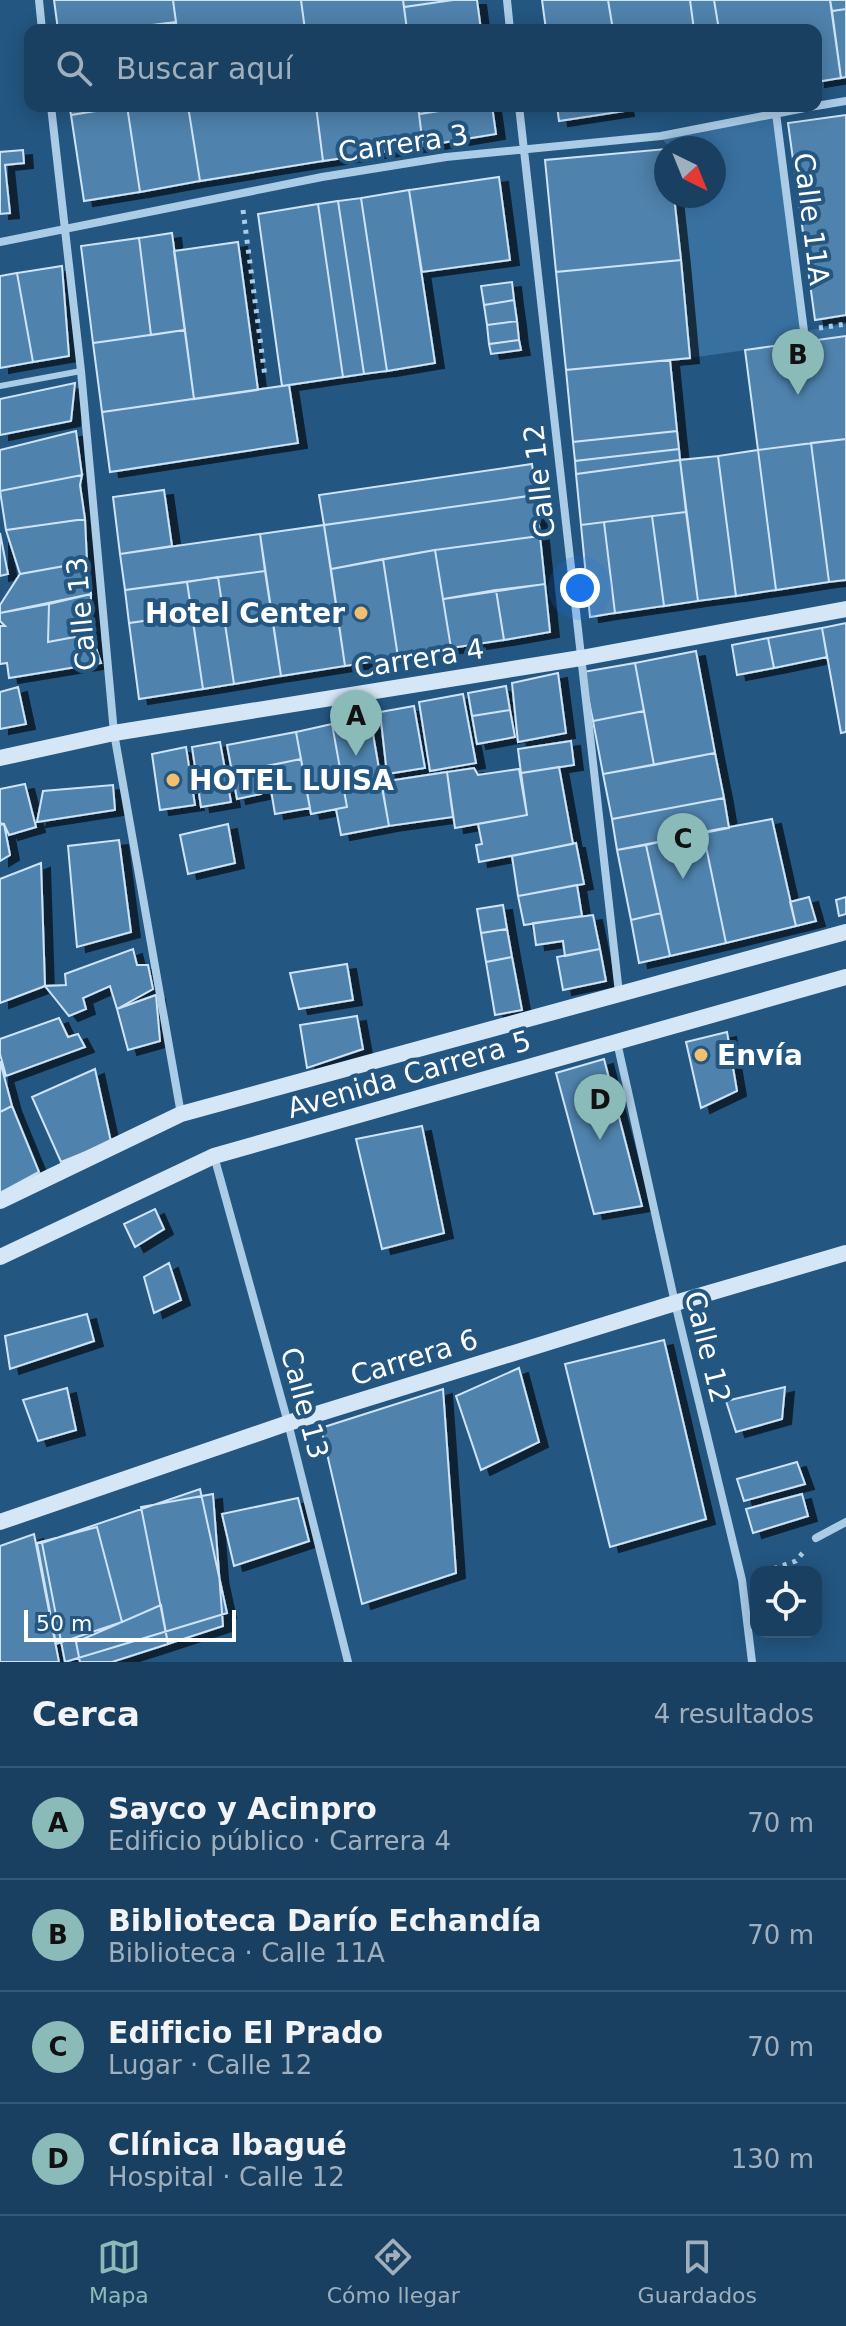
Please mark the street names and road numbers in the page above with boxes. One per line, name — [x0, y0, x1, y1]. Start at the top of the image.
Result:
street label: Carrera 3 — [336, 118, 470, 169]
street label: Calle 11A — [787, 151, 836, 287]
street label: Calle 12 — [517, 423, 562, 539]
street label: Calle 13 — [60, 556, 103, 672]
street label: Carrera 4 — [352, 632, 486, 685]
street label: Avenida Carrera 5 — [284, 1024, 535, 1125]
street label: Calle 12 — [678, 1288, 737, 1406]
street label: Carrera 6 — [347, 1323, 482, 1392]
street label: Calle 13 — [274, 1344, 335, 1462]

